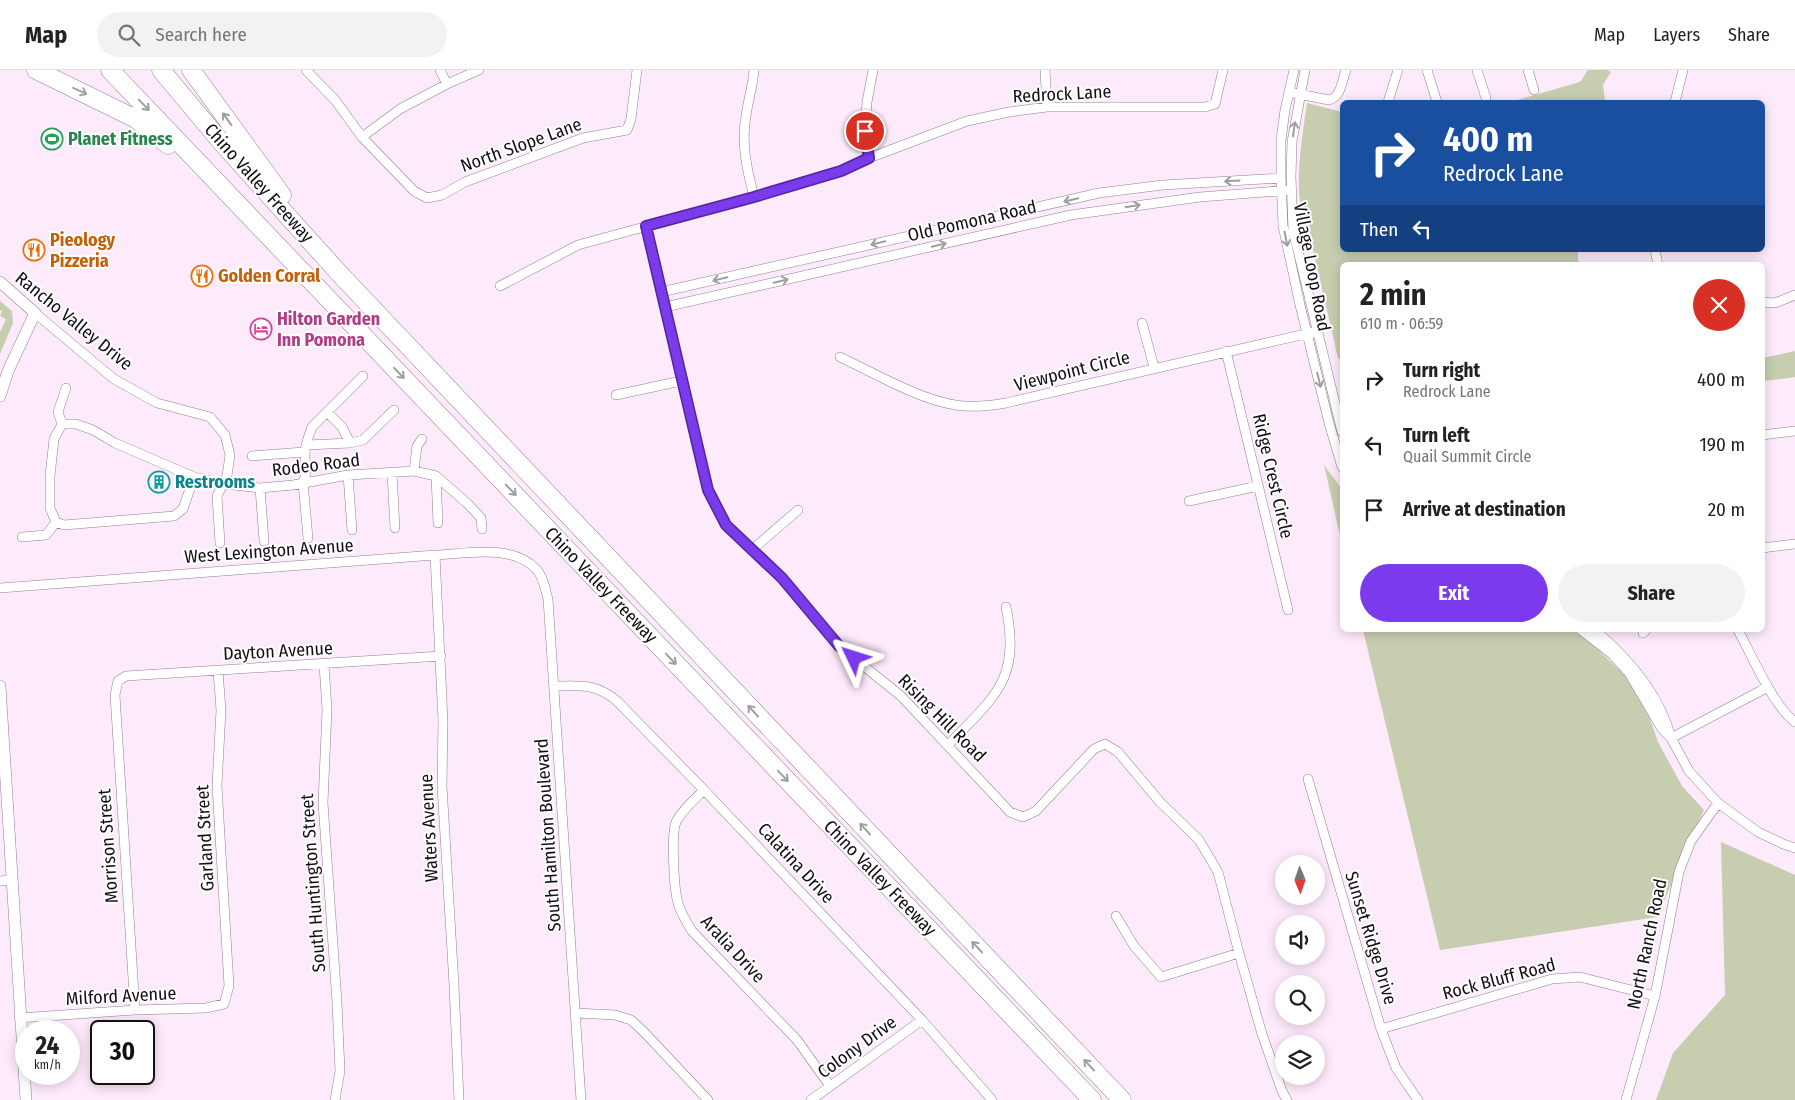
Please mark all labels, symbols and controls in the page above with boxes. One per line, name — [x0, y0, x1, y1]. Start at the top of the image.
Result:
search box — [97, 12, 447, 57]
text: Map — [25, 21, 67, 49]
icon: search — [115, 21, 143, 49]
text: Search here — [155, 23, 247, 46]
text: Map — [1594, 24, 1625, 46]
text: Layers — [1653, 24, 1700, 46]
text: Share — [1728, 24, 1770, 46]
street label: Redrock Lane — [1012, 80, 1112, 108]
one-way arrow — [72, 87, 87, 96]
one-way arrow — [138, 99, 150, 112]
pin — [844, 110, 886, 152]
one-way arrow — [222, 112, 232, 126]
street label: North Slope Lane — [458, 113, 585, 177]
icon: arrive — [851, 117, 879, 145]
text: 400 m — [1443, 118, 1533, 160]
street label: Chino Valley Freeway — [200, 119, 318, 247]
icon: right — [1360, 120, 1425, 185]
one-way arrow — [1289, 121, 1299, 137]
sports icon: Planet Fitness — [40, 127, 64, 151]
place label: Planet Fitness — [68, 128, 173, 150]
text: Redrock Lane — [1443, 160, 1564, 187]
one-way arrow — [1224, 176, 1240, 185]
street label: Old Pomona Road — [906, 196, 1038, 246]
one-way arrow — [1063, 196, 1079, 205]
one-way arrow — [1124, 201, 1140, 211]
street label: Village Loop Road — [1289, 201, 1335, 333]
icon: left — [1408, 215, 1436, 243]
text: Then — [1360, 218, 1398, 241]
place label: Pieology Pizzeria — [50, 229, 116, 272]
one-way arrow — [1282, 231, 1291, 247]
restaurant icon: Pieology Pizzeria — [22, 238, 46, 262]
one-way arrow — [871, 239, 887, 248]
one-way arrow — [931, 240, 947, 249]
restaurant icon: Golden Corral — [190, 264, 214, 288]
place label: Golden Corral — [218, 265, 320, 287]
street label: Rancho Valley Drive — [11, 267, 137, 375]
one-way arrow — [712, 275, 728, 284]
one-way arrow — [772, 276, 788, 285]
text: 2 min — [1360, 277, 1427, 313]
button: close — [1693, 279, 1745, 331]
place label: Hilton Garden Inn Pomona — [277, 308, 380, 351]
text: 610 m · 06:59 — [1360, 314, 1443, 333]
hotel icon: Hilton Garden Inn Pomona — [249, 317, 273, 341]
street label: Viewpoint Circle — [1012, 346, 1132, 396]
text: Turn right — [1403, 359, 1480, 382]
one-way arrow — [393, 366, 405, 379]
icon: right — [1360, 366, 1388, 394]
text: 400 m — [1697, 368, 1745, 391]
one-way arrow — [1315, 372, 1324, 388]
text: Redrock Lane — [1403, 382, 1491, 401]
street label: Ridge Crest Circle — [1248, 411, 1298, 541]
text: Turn left — [1403, 424, 1470, 447]
icon: left — [1360, 431, 1388, 459]
text: 190 m — [1699, 433, 1745, 456]
text: Quail Summit Circle — [1403, 447, 1531, 466]
street label: Rodeo Road — [271, 449, 361, 481]
building icon: Restrooms — [147, 470, 171, 494]
place label: Restrooms — [175, 471, 255, 493]
one-way arrow — [505, 484, 517, 497]
icon: arrive — [1360, 496, 1388, 524]
text: Arrive at destination — [1403, 498, 1566, 521]
text: 20 m — [1708, 498, 1745, 521]
street label: Chino Valley Freeway — [540, 522, 662, 648]
street label: West Lexington Avenue — [184, 534, 354, 568]
button: Exit — [1360, 564, 1548, 622]
button: Share — [1558, 564, 1745, 622]
position arrow — [827, 631, 879, 683]
street label: Dayton Avenue — [223, 637, 333, 665]
one-way arrow — [665, 652, 677, 665]
street label: Rising Hill Road — [893, 669, 991, 767]
one-way arrow — [747, 704, 759, 717]
street label: South Hamilton Boulevard — [530, 738, 566, 932]
one-way arrow — [777, 770, 789, 783]
street label: Waters Avenue — [415, 773, 443, 883]
street label: Garland Street — [191, 784, 219, 892]
street label: Morrison Street — [93, 788, 123, 904]
street label: South Huntington Street — [296, 793, 330, 973]
street label: Chino Valley Freeway — [819, 815, 941, 941]
street label: Calatina Drive — [753, 818, 839, 908]
one-way arrow — [859, 822, 871, 835]
north arrow — [1275, 855, 1325, 905]
map controls — [1275, 855, 1325, 1085]
street label: Sunset Ridge Drive — [1340, 869, 1402, 1007]
street label: North Ranch Road — [1622, 877, 1672, 1011]
street label: Aralia Drive — [696, 911, 770, 987]
button: sound — [1275, 915, 1325, 965]
one-way arrow — [971, 940, 983, 953]
street label: Rock Bluff Road — [1440, 953, 1558, 1005]
button: search — [1275, 975, 1325, 1025]
street label: Milford Avenue — [65, 982, 177, 1010]
street label: Colony Drive — [813, 1011, 901, 1083]
speed limit sign: 30 — [90, 1020, 155, 1085]
text: 24 — [36, 1031, 59, 1061]
button: layers — [1275, 1035, 1325, 1085]
text: km/h — [34, 1058, 61, 1072]
one-way arrow — [1083, 1058, 1095, 1071]

